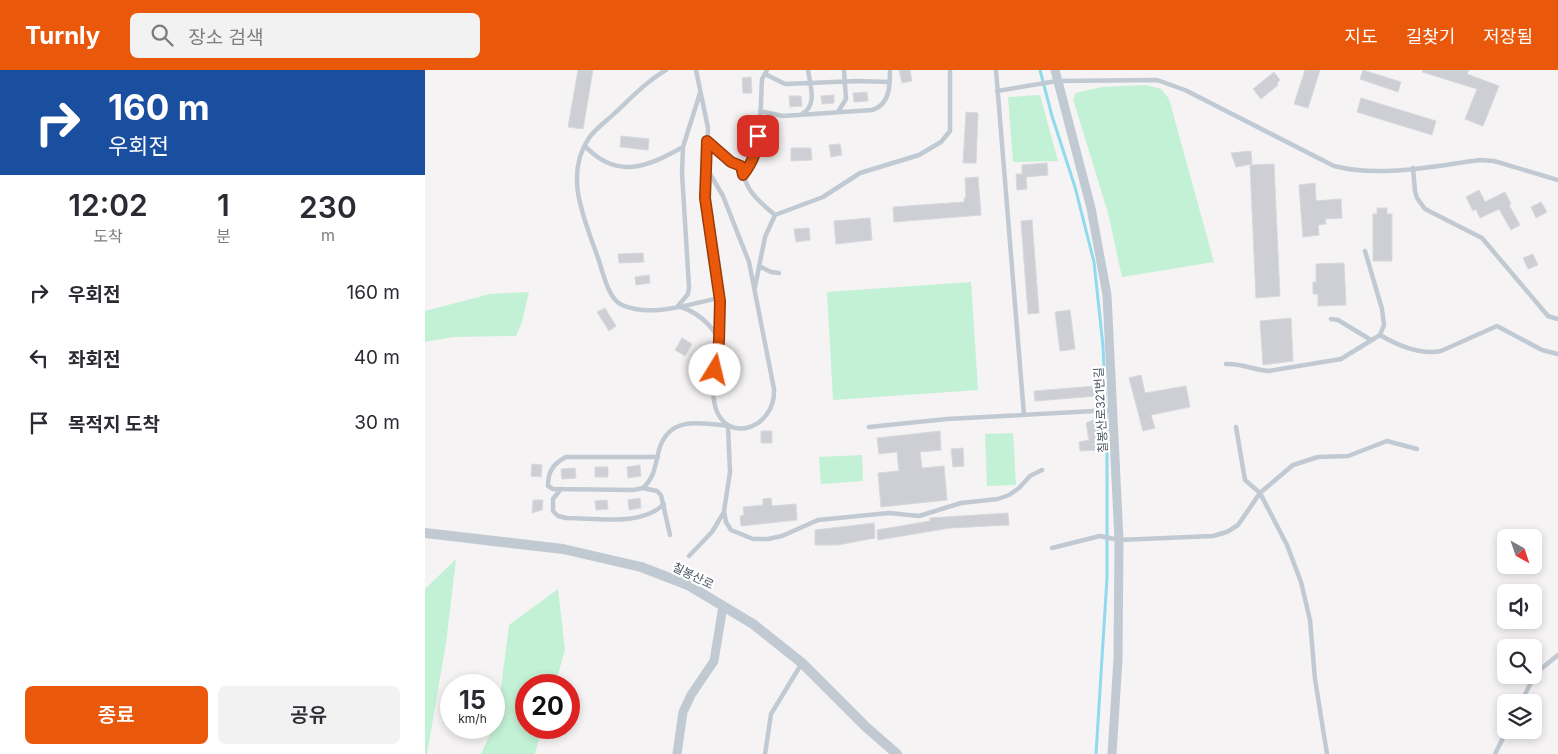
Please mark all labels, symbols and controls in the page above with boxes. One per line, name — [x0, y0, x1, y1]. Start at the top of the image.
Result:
search box — [130, 13, 480, 58]
text: Turnly — [25, 21, 100, 50]
icon: search — [148, 21, 176, 49]
text: 장소 검색 — [188, 26, 264, 49]
text: 지도 — [1345, 26, 1378, 47]
text: 길찾기 — [1406, 26, 1455, 47]
text: 저장됨 — [1483, 26, 1533, 47]
text: 160 m — [108, 86, 210, 128]
icon: right — [25, 90, 90, 155]
pin — [737, 115, 779, 157]
icon: arrive — [744, 122, 772, 150]
text: 우회전 — [108, 133, 169, 159]
text: 12:02 — [68, 187, 148, 223]
text: 1 — [217, 187, 230, 223]
text: 230 — [299, 189, 357, 225]
text: m — [321, 225, 335, 245]
text: 도착 — [93, 226, 123, 246]
text: 분 — [216, 226, 231, 246]
icon: right — [25, 279, 53, 307]
text: 160 m — [347, 281, 400, 304]
text: 우회전 — [68, 283, 120, 306]
position arrow — [688, 343, 740, 395]
icon: left — [25, 344, 53, 372]
text: 40 m — [354, 346, 400, 369]
text: 좌회전 — [68, 348, 120, 371]
street label: 칠봉산로321번길 — [1091, 367, 1110, 453]
icon: arrive — [25, 409, 53, 437]
text: 30 m — [354, 411, 400, 434]
text: 목적지 도착 — [68, 413, 160, 436]
north arrow — [1497, 529, 1543, 574]
map controls — [1497, 529, 1542, 739]
street label: 칠봉산로 — [670, 559, 716, 592]
button: sound — [1497, 584, 1542, 629]
button: search — [1497, 639, 1542, 684]
speed limit sign: 20 — [515, 674, 580, 739]
text: 15 — [459, 685, 486, 715]
button: 종료 — [25, 686, 208, 744]
button: 공유 — [218, 686, 400, 744]
button: layers — [1497, 694, 1542, 739]
text: km/h — [458, 711, 487, 726]

